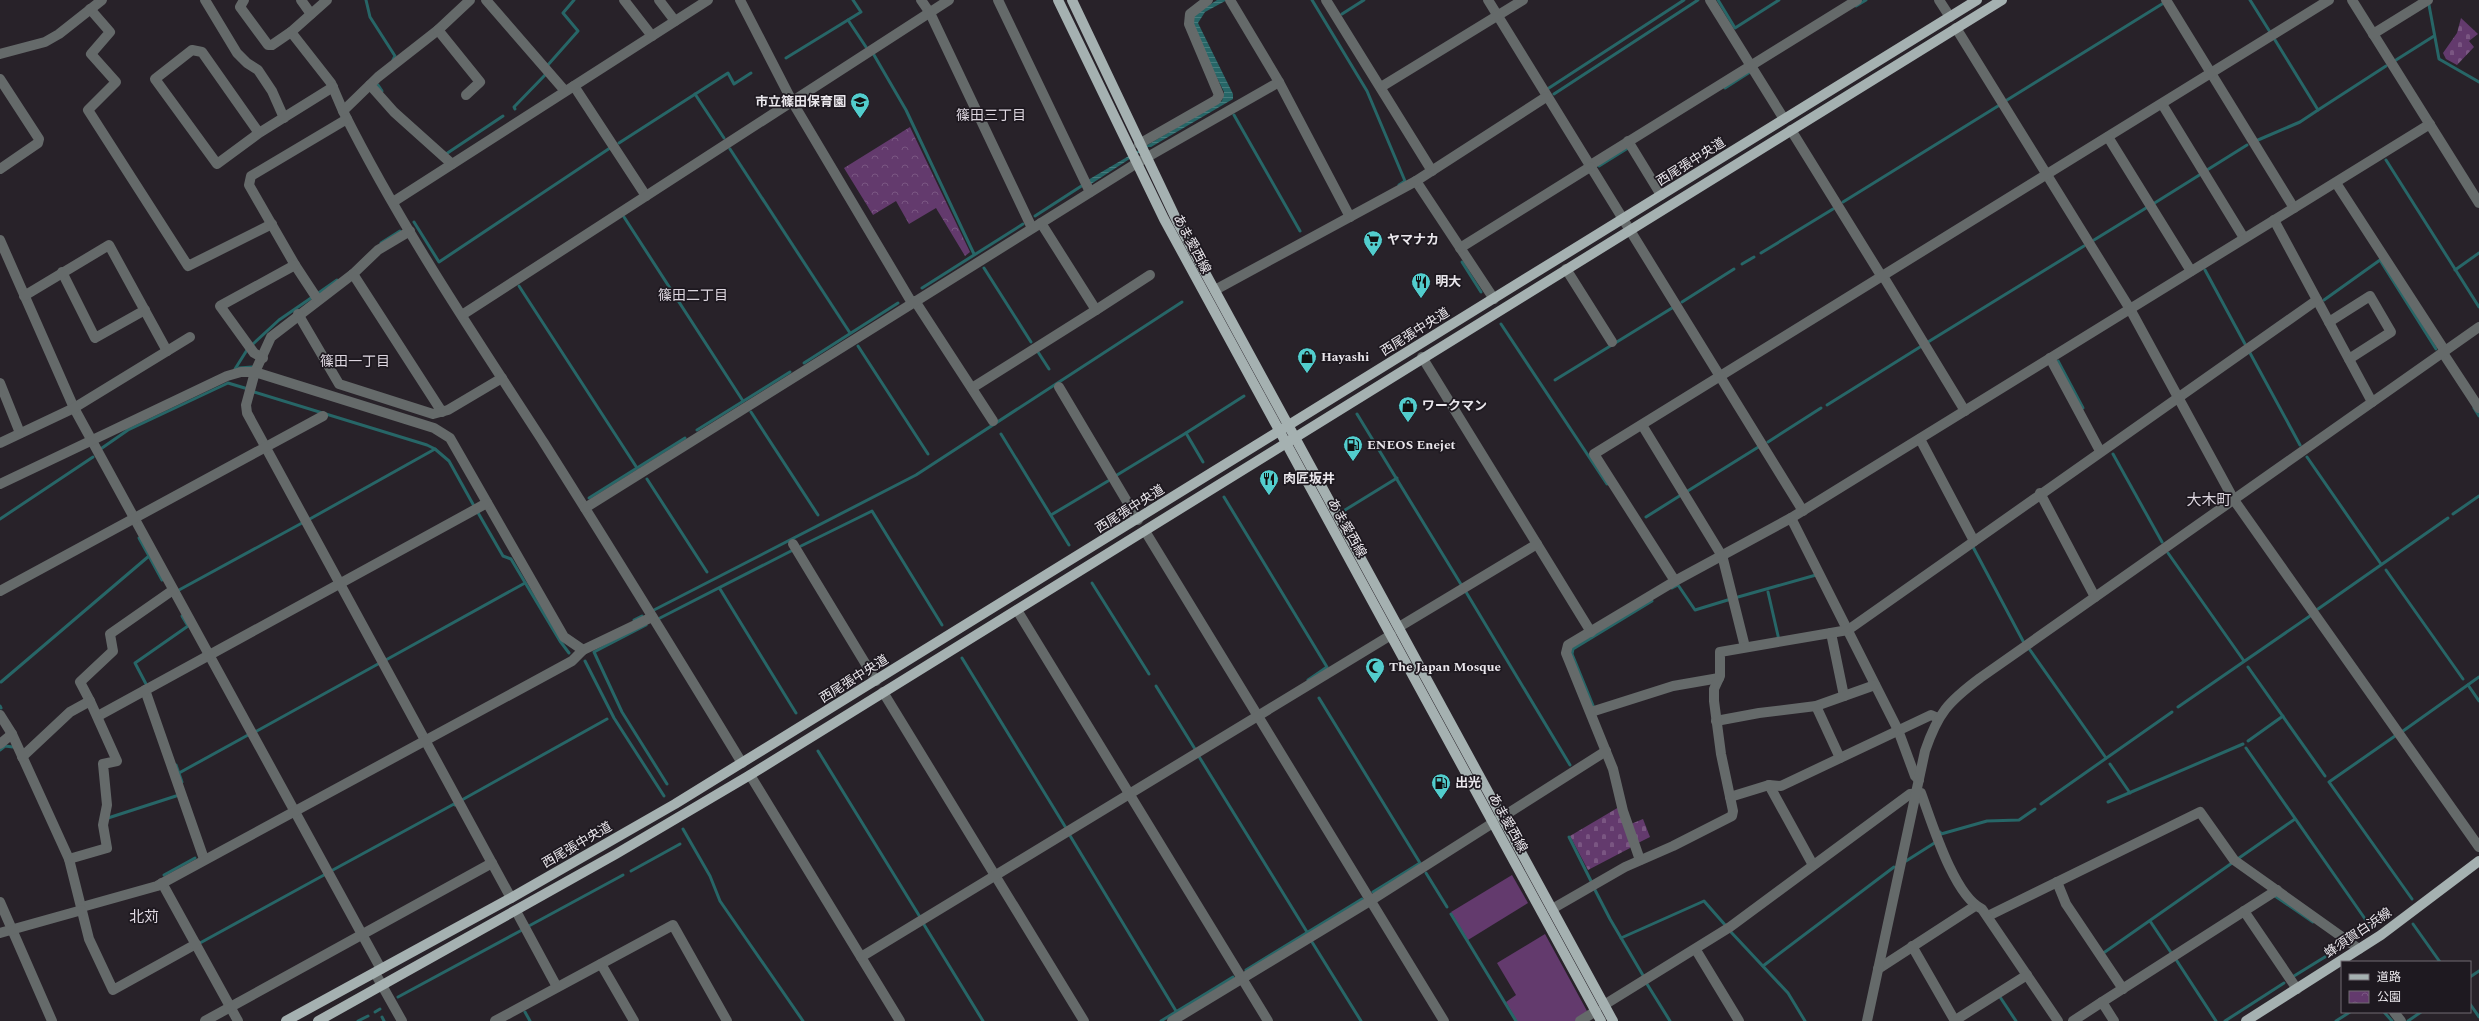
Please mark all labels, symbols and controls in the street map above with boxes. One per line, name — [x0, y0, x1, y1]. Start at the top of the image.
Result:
school or university icon: 市立篠田保育園 — [849, 91, 871, 119]
place label: 市立篠田保育園 — [755, 92, 846, 112]
district label: 篠田三丁目 — [956, 105, 1026, 126]
street label: 西尾張中央道 — [1653, 133, 1729, 191]
street label: あま愛西線 — [1168, 211, 1216, 277]
supermarket icon: ヤマナカ — [1362, 229, 1384, 257]
place label: ヤマナカ — [1387, 230, 1439, 250]
restaurant icon: 明大 — [1410, 271, 1432, 299]
place label: 明大 — [1435, 272, 1461, 292]
district label: 篠田二丁目 — [658, 285, 728, 306]
street label: 西尾張中央道 — [1377, 303, 1453, 361]
shop icon: Hayashi — [1296, 346, 1318, 374]
place label: Hayashi — [1321, 347, 1369, 367]
district label: 篠田一丁目 — [320, 351, 390, 372]
shop icon: ワークマン — [1397, 395, 1419, 423]
place label: ワークマン — [1422, 396, 1487, 416]
fuel station icon: ENEOS Enejet — [1342, 434, 1364, 462]
place label: ENEOS Enejet — [1367, 435, 1456, 455]
restaurant icon: 肉匠坂井 — [1258, 468, 1280, 496]
place label: 肉匠坂井 — [1283, 469, 1335, 489]
street label: 西尾張中央道 — [1092, 480, 1168, 538]
district label: 大木町 — [2186, 489, 2232, 512]
street label: あま愛西線 — [1322, 495, 1372, 561]
street label: 西尾張中央道 — [816, 650, 892, 708]
mosque icon: The Japan Mosque — [1364, 656, 1386, 684]
place label: The Japan Mosque — [1389, 657, 1501, 677]
fuel station icon: 出光 — [1430, 772, 1452, 800]
place label: 出光 — [1455, 773, 1481, 793]
street label: あま愛西線 — [1483, 790, 1533, 856]
street label: 西尾張中央道 — [538, 817, 616, 873]
street label: 蜂須賀白浜線 — [2320, 903, 2396, 963]
district label: 北苅 — [129, 906, 159, 929]
legend — [2341, 961, 2471, 1013]
text: 道路 — [2377, 968, 2401, 987]
text: 公園 — [2377, 988, 2401, 1007]

